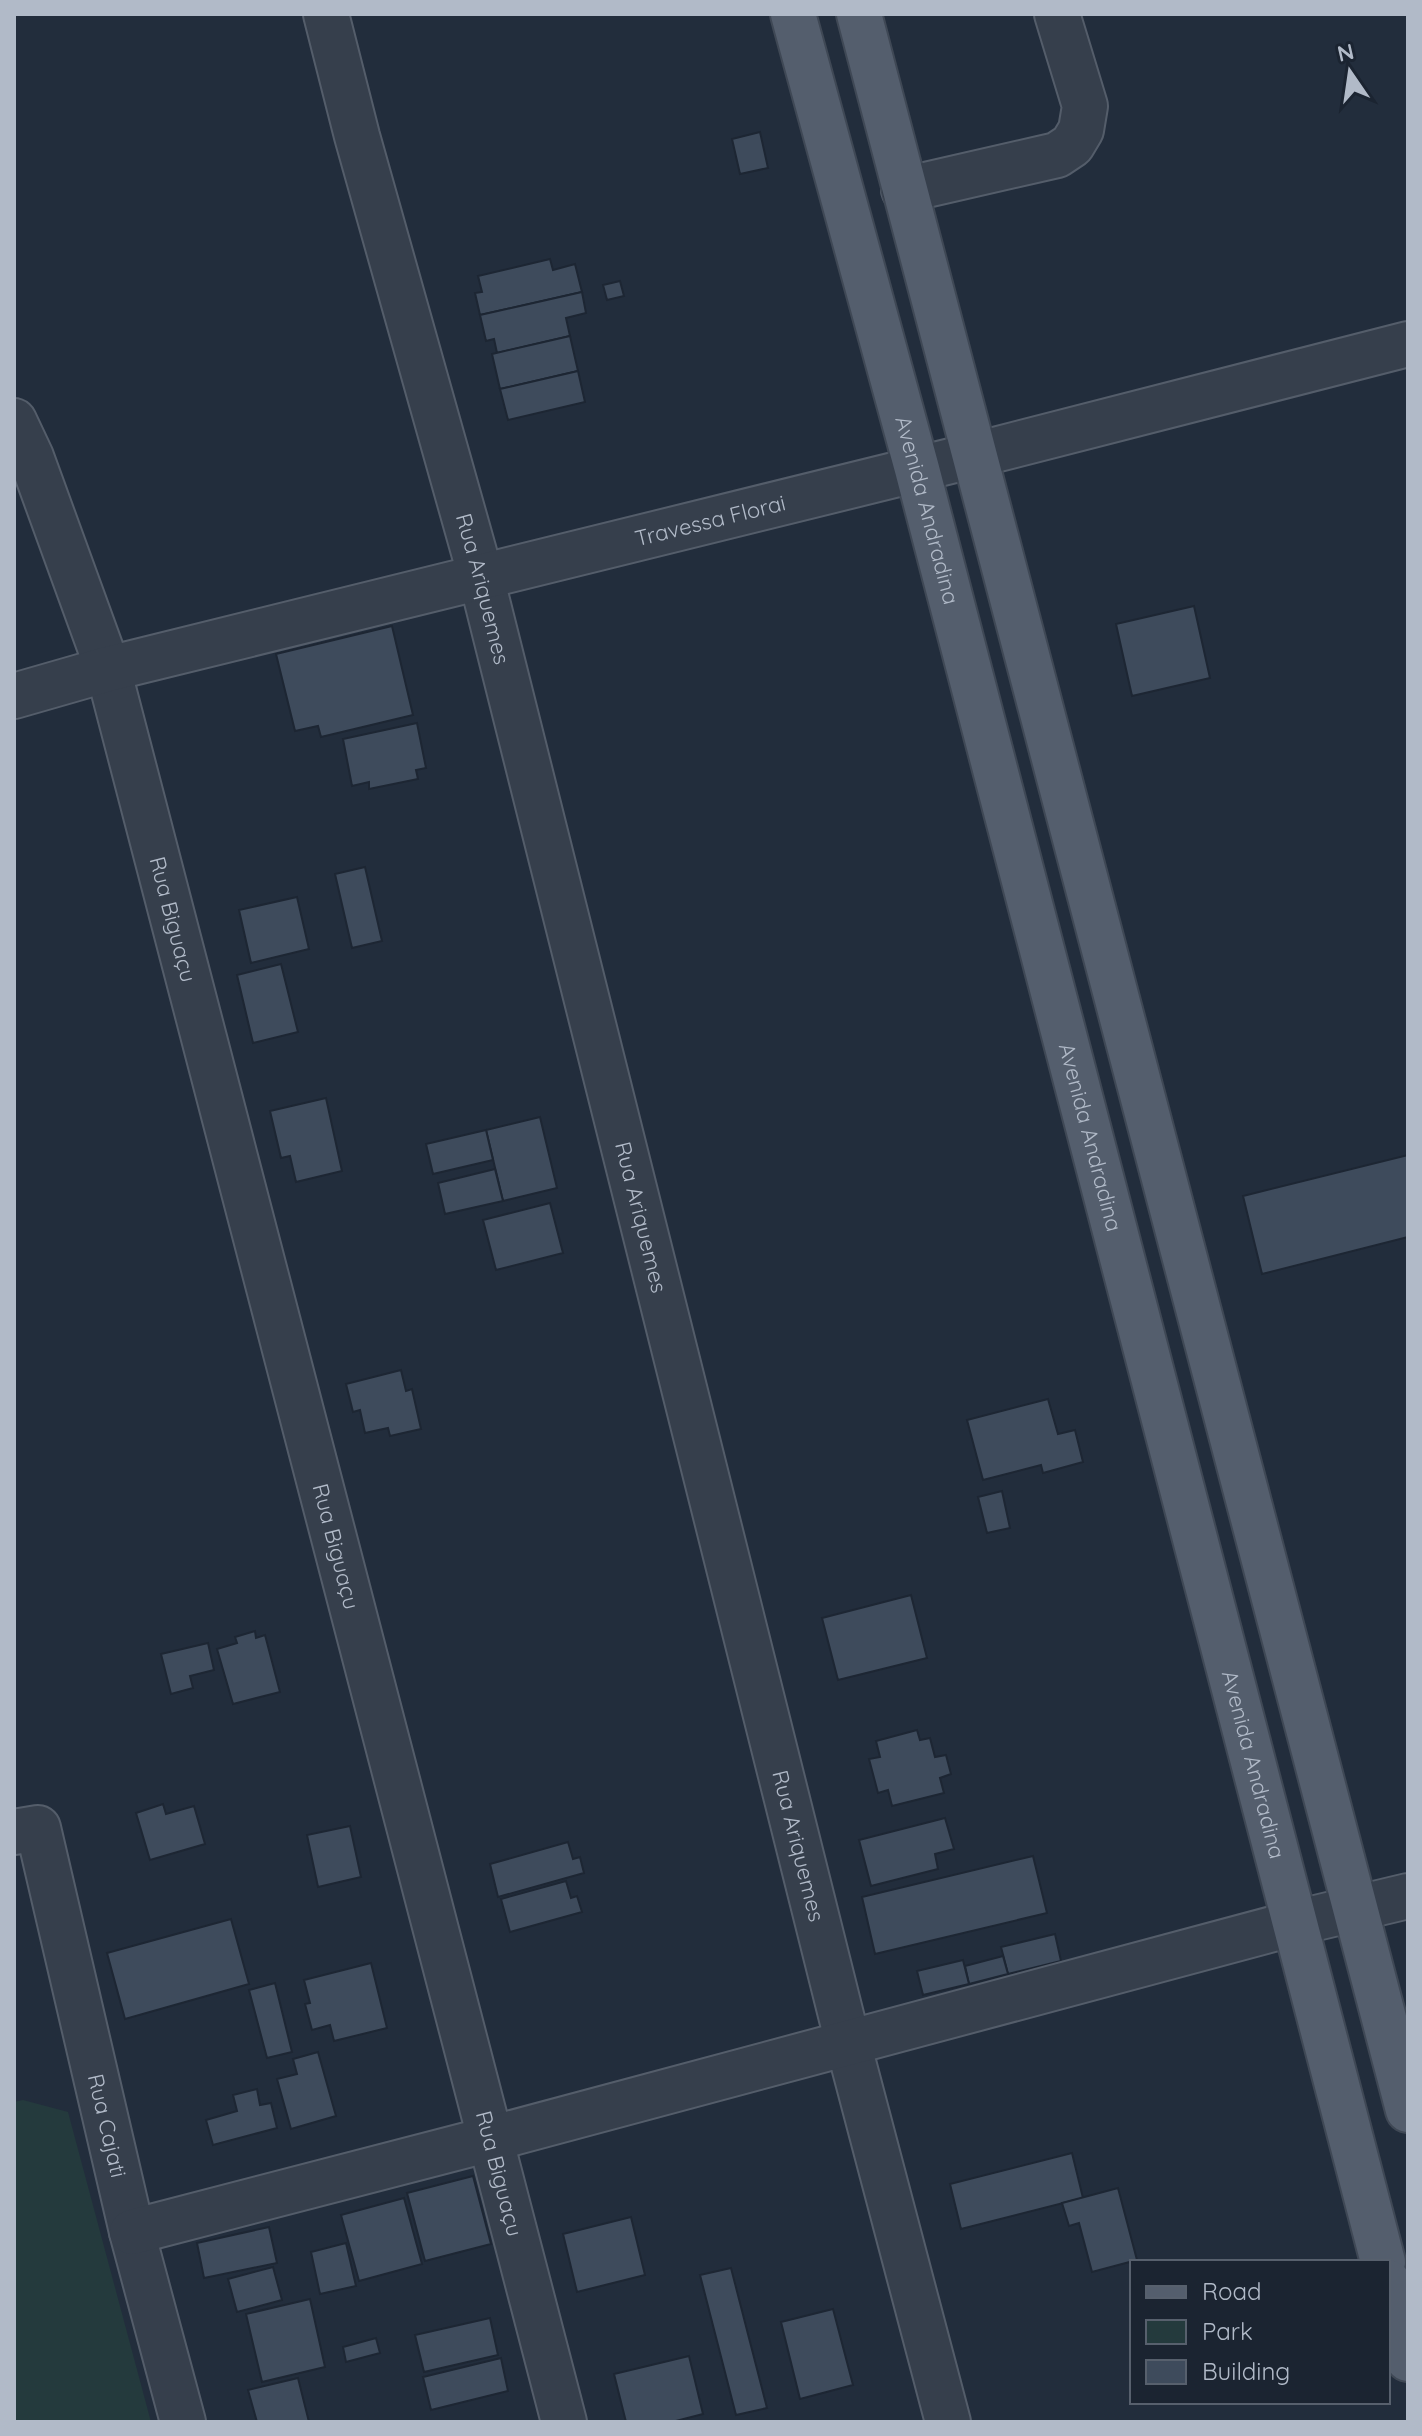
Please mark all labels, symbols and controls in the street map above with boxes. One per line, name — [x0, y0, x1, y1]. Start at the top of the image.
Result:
north arrow — [1310, 32, 1390, 112]
text: N — [1334, 37, 1357, 68]
street label: Avenida Andradina — [889, 413, 966, 607]
street label: Travessa Florai — [632, 488, 788, 552]
street label: Rua Ariquemes — [450, 510, 516, 667]
street label: Rua Biguaçu — [143, 853, 203, 985]
street label: Avenida Andradina — [1053, 1040, 1129, 1234]
street label: Rua Ariquemes — [609, 1139, 674, 1296]
street label: Rua Biguaçu — [306, 1481, 366, 1612]
street label: Avenida Andradina — [1216, 1667, 1292, 1862]
street label: Rua Ariquemes — [766, 1767, 831, 1924]
street label: Rua Cajati — [82, 2071, 133, 2180]
street label: Rua Biguaçu — [470, 2108, 529, 2239]
legend — [1130, 2260, 1390, 2404]
text: Road — [1202, 2276, 1262, 2306]
text: Park — [1202, 2316, 1253, 2346]
text: Building — [1202, 2356, 1290, 2386]

